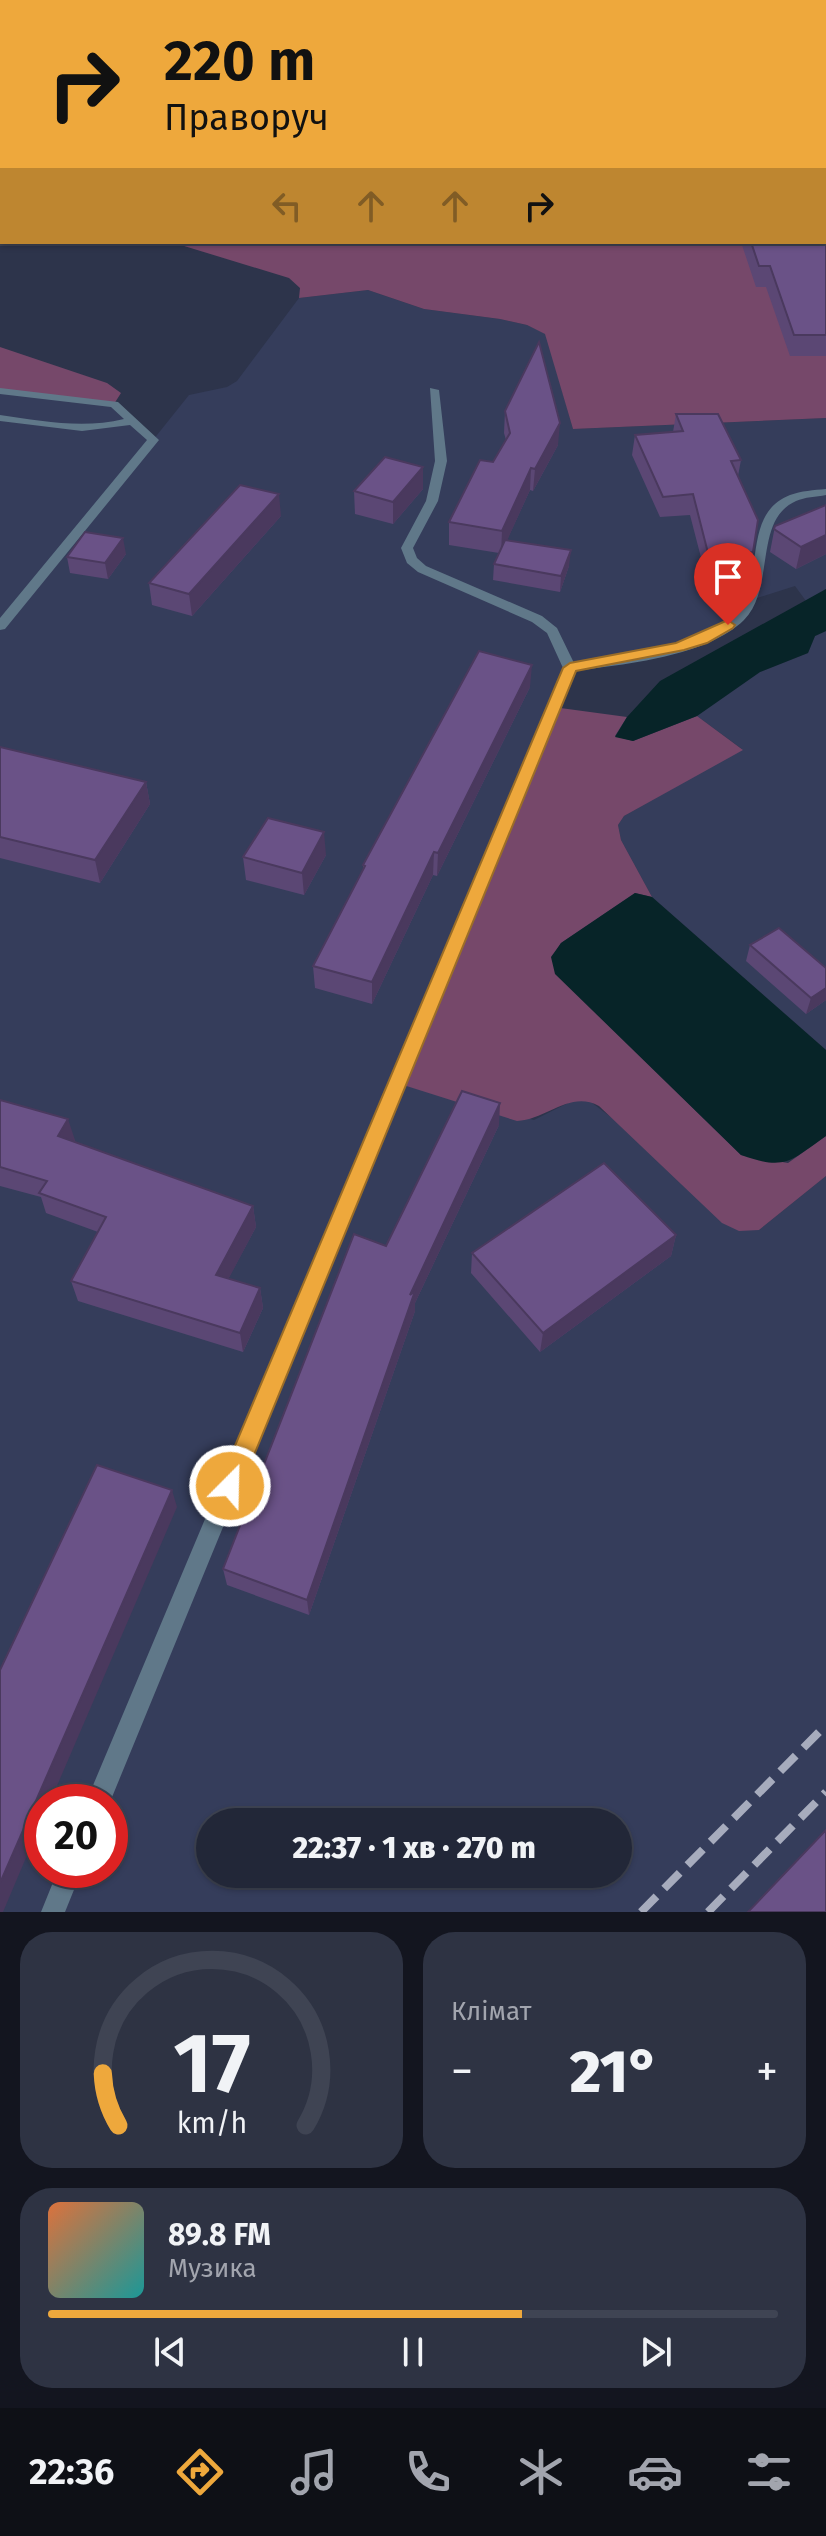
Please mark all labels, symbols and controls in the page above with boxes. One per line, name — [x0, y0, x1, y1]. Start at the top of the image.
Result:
text: 220 m — [164, 28, 315, 95]
icon: right — [32, 32, 136, 136]
text: Праворуч — [164, 96, 329, 140]
icon: left — [265, 184, 309, 228]
icon: ahead — [349, 184, 393, 228]
icon: ahead — [433, 184, 477, 228]
icon: right — [517, 184, 561, 228]
pin — [694, 543, 762, 625]
icon: arrive — [706, 555, 750, 599]
position arrow — [188, 1444, 272, 1528]
speed limit sign: 20 — [24, 1784, 128, 1888]
text: 22:37 · 1 хв · 270 m — [292, 1830, 536, 1866]
text: Клімат — [451, 1996, 531, 2027]
text: 17 — [173, 2014, 250, 2114]
text: 21° — [570, 2036, 659, 2108]
text: − — [451, 2045, 473, 2098]
text: + — [756, 2045, 778, 2098]
text: km/h — [176, 2106, 247, 2141]
text: 89.8 FM — [168, 2217, 271, 2253]
text: Музика — [168, 2253, 257, 2284]
icon: previous — [148, 2330, 192, 2374]
icon: pause — [391, 2330, 435, 2374]
icon: next — [634, 2330, 678, 2374]
icon: directions — [172, 2444, 228, 2500]
icon: music — [286, 2444, 342, 2500]
icon: phone — [400, 2444, 456, 2500]
icon: climate — [513, 2444, 569, 2500]
icon: car — [627, 2444, 683, 2500]
icon: filters — [741, 2444, 797, 2500]
text: 22:36 — [29, 2450, 114, 2494]

